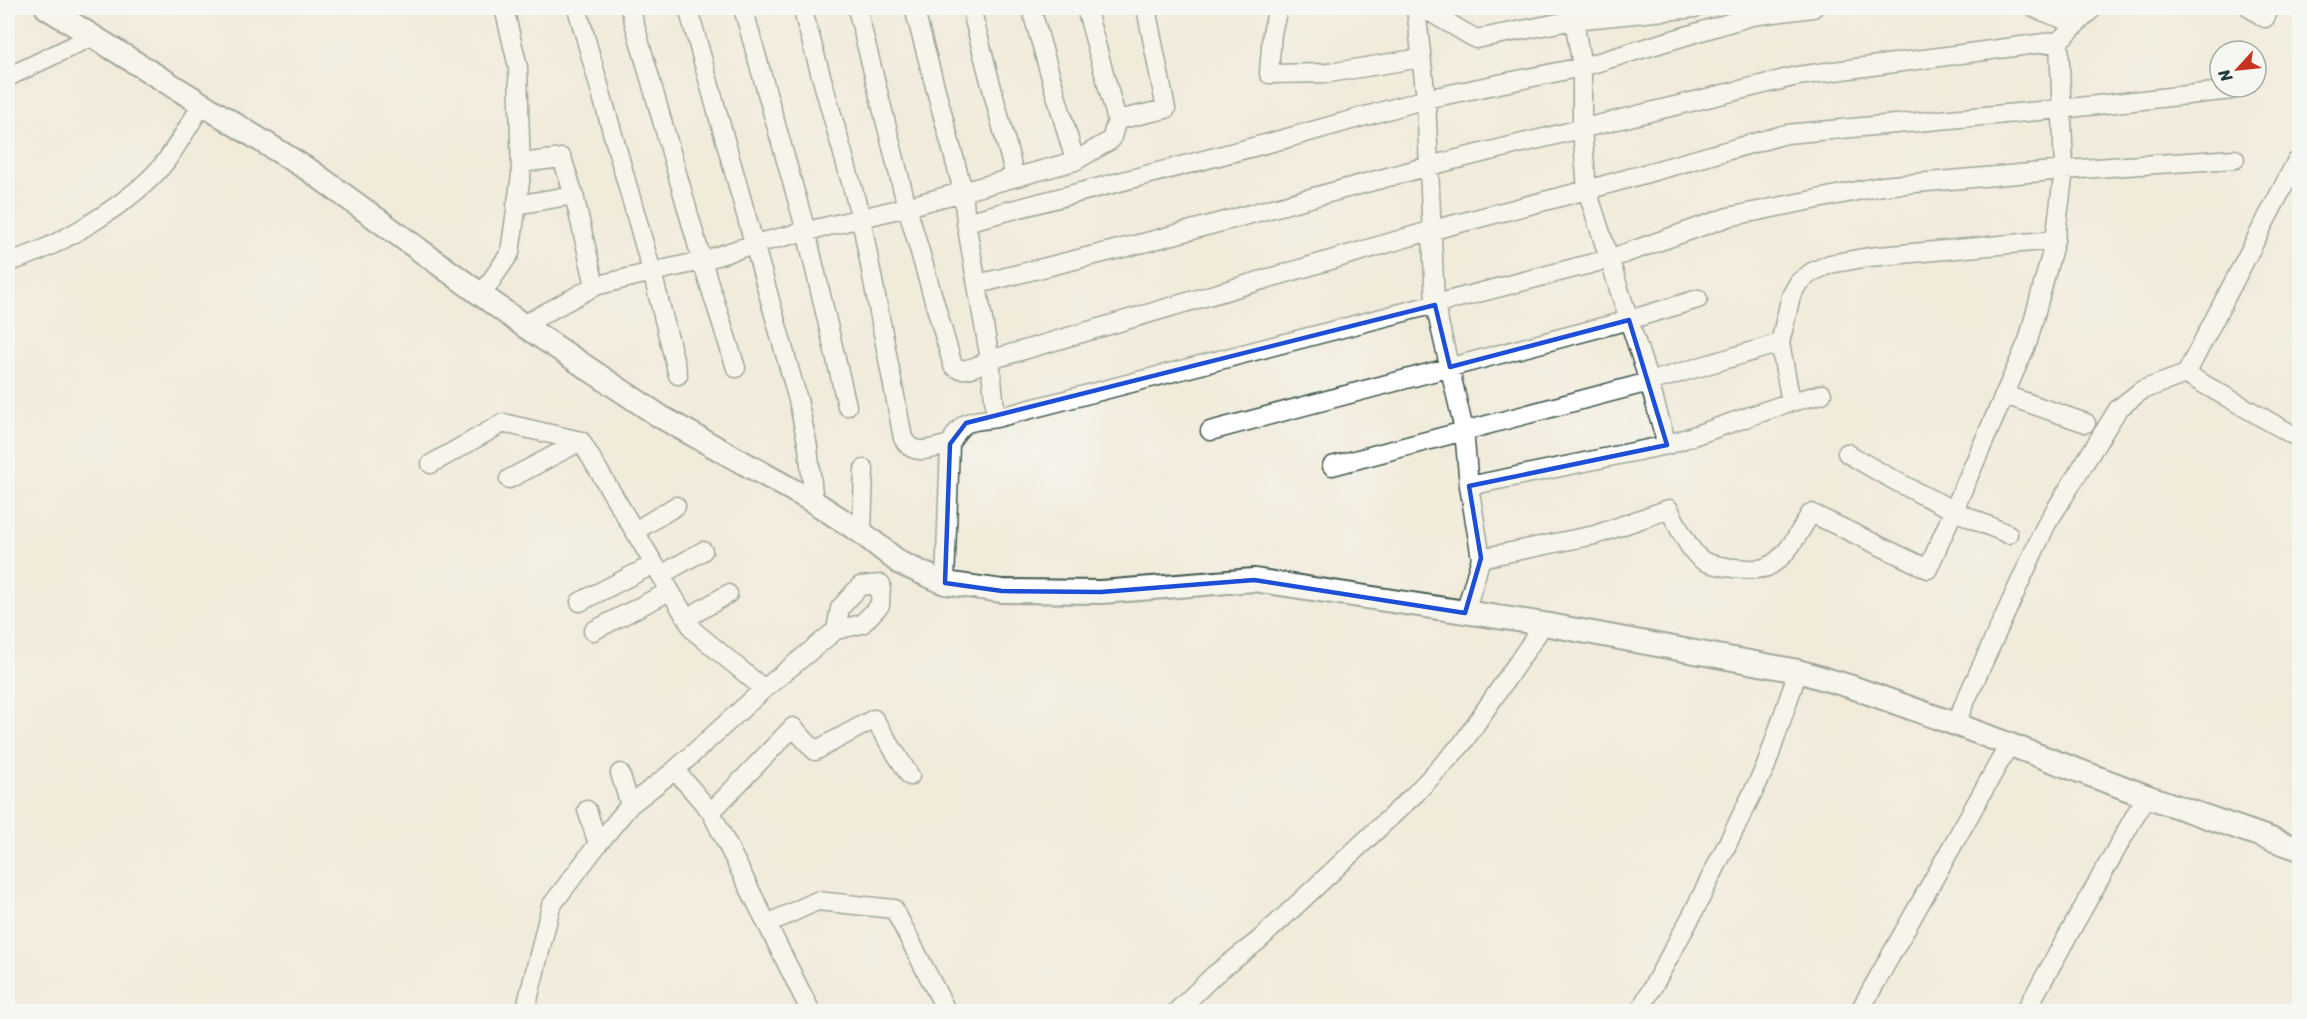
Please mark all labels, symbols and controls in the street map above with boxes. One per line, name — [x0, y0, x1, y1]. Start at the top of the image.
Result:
north arrow — [2208, 39, 2268, 99]
text: N — [2209, 63, 2241, 88]

